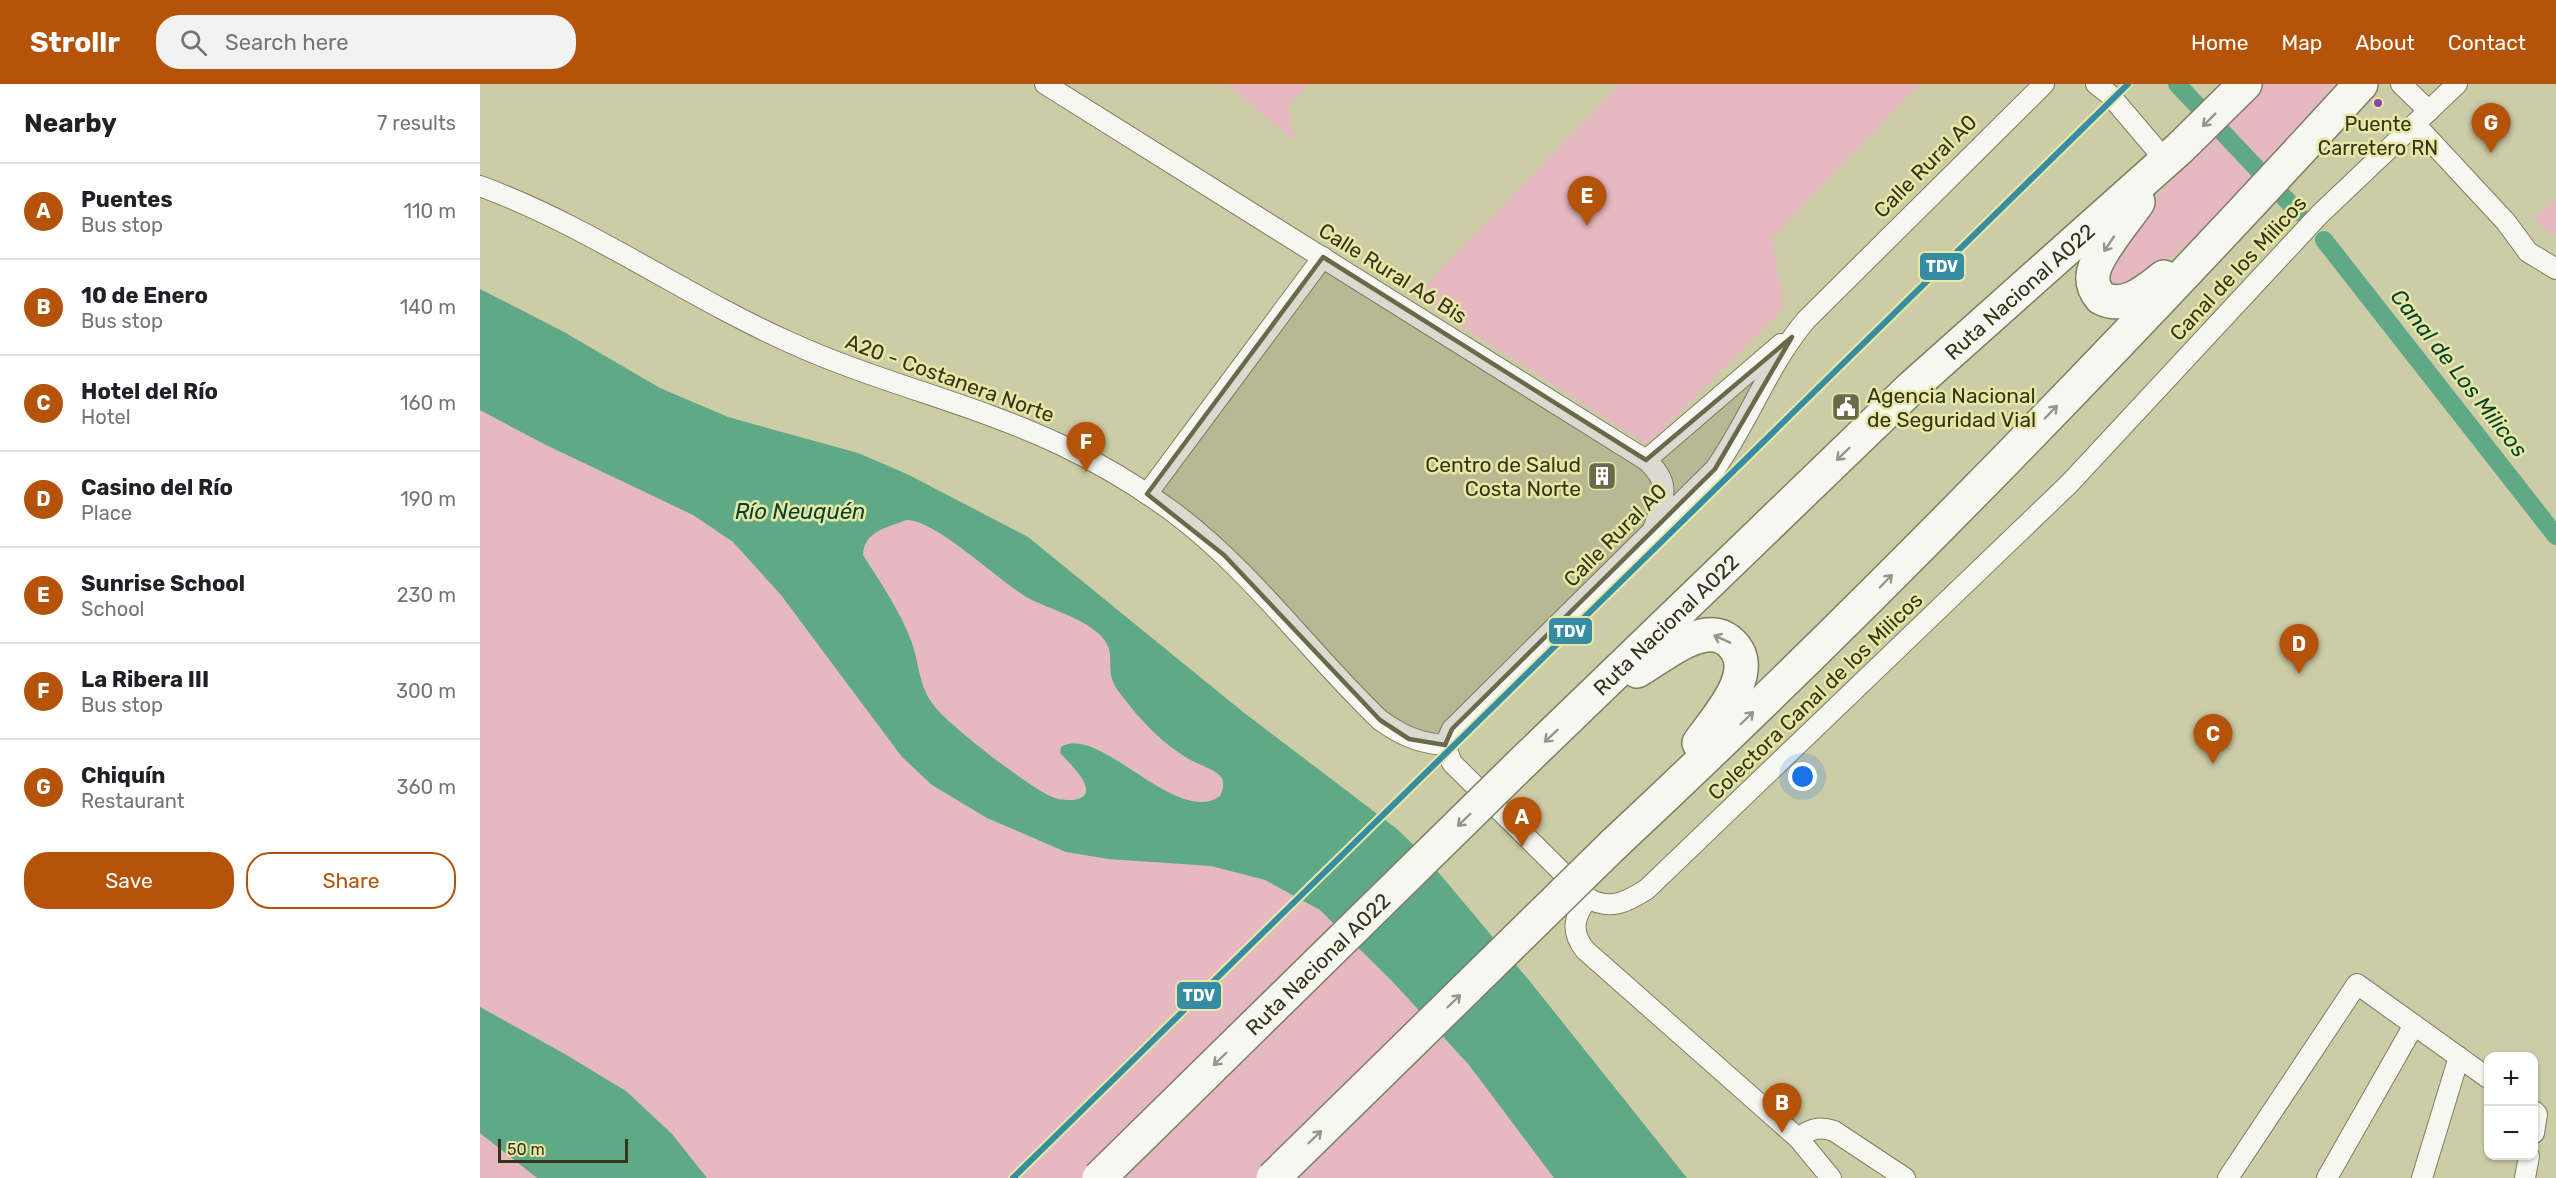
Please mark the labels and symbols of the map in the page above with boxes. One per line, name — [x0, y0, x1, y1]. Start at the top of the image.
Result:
marker: Puente Carretero RN — [2372, 97, 2384, 109]
pin: G — [2472, 104, 2510, 153]
street label: Calle Rural A0 — [1868, 109, 1982, 223]
place label: Puente Carretero RN — [2318, 112, 2438, 160]
one-way arrow — [2201, 113, 2216, 127]
pin: E — [1568, 176, 1606, 226]
street label: Canal de los Milicos — [2164, 190, 2312, 346]
street label: Calle Rural A6 Bis — [1314, 217, 1472, 329]
street label: Ruta Nacional A022 — [1939, 218, 2099, 365]
one-way arrow — [2103, 236, 2115, 252]
line badge: TDV — [1919, 252, 1965, 281]
text: TDV — [1926, 257, 1958, 276]
water label: Canal de Los Milicos — [2385, 283, 2533, 463]
street label: A20 - Costanera Norte — [842, 329, 1058, 427]
place label: Agencia Nacional de Seguridad Vial — [1867, 383, 2036, 432]
public building icon: Agencia Nacional de Seguridad Vial — [1830, 391, 1862, 423]
one-way arrow — [2044, 404, 2059, 419]
pin: F — [1066, 422, 1106, 472]
one-way arrow — [1835, 447, 1850, 462]
place label: Centro de Salud Costa Norte — [1425, 452, 1581, 501]
building icon: Centro de Salud Costa Norte — [1586, 460, 1618, 492]
street label: Calle Rural A0 — [1558, 478, 1672, 592]
water label: Río Neuquén — [735, 498, 865, 525]
street label: Ruta Nacional A022 — [1588, 549, 1744, 700]
one-way arrow — [1879, 574, 1893, 589]
street label: Colectora Canal de los Milicos — [1703, 587, 1927, 805]
line badge: TDV — [1548, 617, 1593, 645]
text: TDV — [1554, 622, 1586, 641]
pin: D — [2280, 624, 2318, 674]
one-way arrow — [1713, 633, 1731, 644]
one-way arrow — [1739, 710, 1754, 725]
pin: C — [2194, 714, 2232, 764]
one-way arrow — [1544, 728, 1559, 742]
your location — [1788, 762, 1817, 791]
pin: A — [1502, 798, 1542, 847]
one-way arrow — [1457, 812, 1472, 827]
street label: Ruta Nacional A022 — [1240, 887, 1395, 1040]
line badge: TDV — [1176, 981, 1222, 1010]
text: TDV — [1183, 986, 1215, 1005]
one-way arrow — [1447, 993, 1462, 1008]
one-way arrow — [1213, 1052, 1228, 1067]
pin: B — [1762, 1084, 1802, 1133]
one-way arrow — [1308, 1130, 1323, 1144]
scale bar — [498, 1136, 628, 1164]

